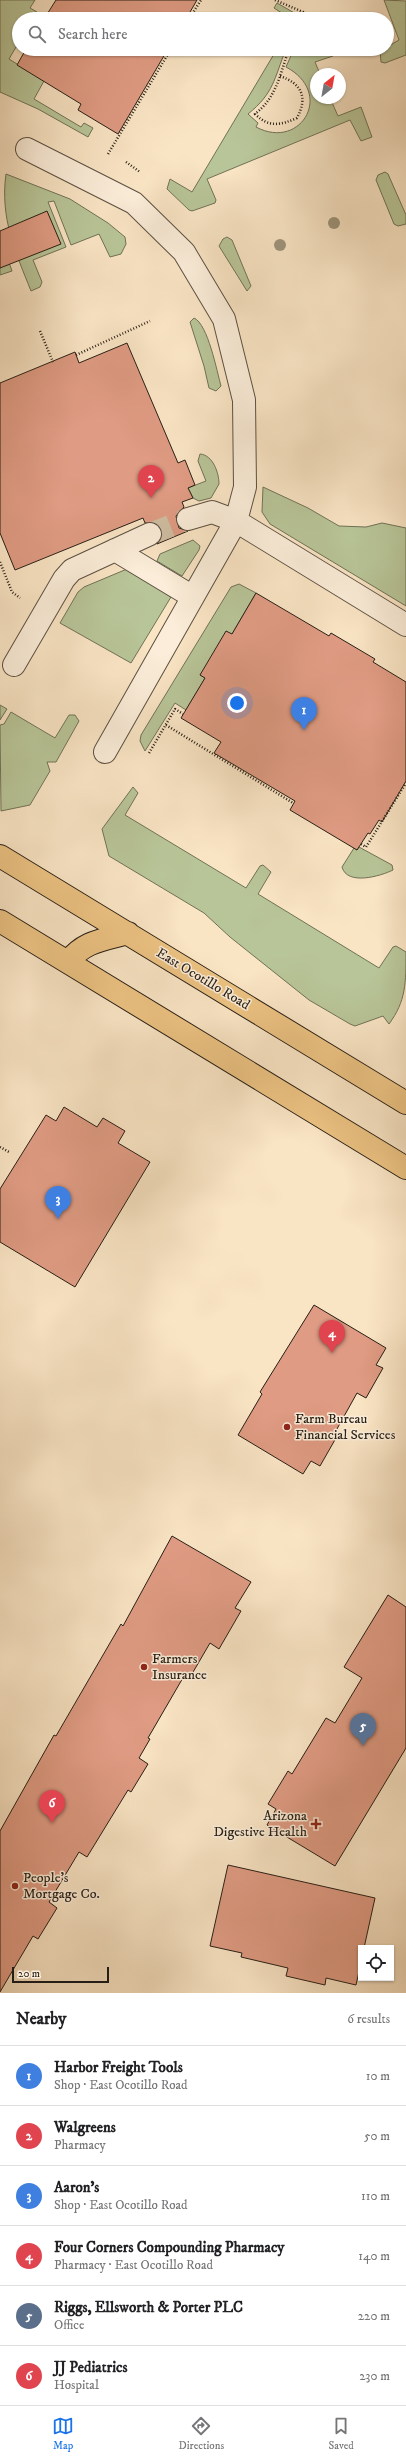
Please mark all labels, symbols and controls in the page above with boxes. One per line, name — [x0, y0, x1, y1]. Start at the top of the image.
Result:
search box — [12, 12, 394, 56]
icon: search — [26, 23, 48, 45]
text: Search here — [58, 25, 127, 44]
north arrow — [310, 68, 346, 104]
pin: 2 — [138, 465, 164, 498]
your location — [227, 693, 247, 713]
pin: 1 — [291, 697, 317, 730]
street label: East Ocotillo Road — [153, 944, 253, 1014]
pin: 3 — [45, 1186, 71, 1219]
pin: 4 — [319, 1320, 345, 1353]
place label: Farm Bureau Financial Services — [295, 1410, 396, 1444]
marker: Farm Bureau Financial Services — [282, 1422, 292, 1432]
place label: Farmers Insurance — [152, 1650, 207, 1684]
marker: Farmers Insurance — [139, 1662, 149, 1672]
pin: 5 — [350, 1713, 376, 1746]
pin: 6 — [39, 1790, 65, 1823]
place label: Arizona Digestive Health — [213, 1807, 308, 1841]
marker: Arizona Digestive Health — [310, 1818, 322, 1830]
place label: People's Mortgage Co. — [23, 1869, 100, 1903]
marker: People's Mortgage Co. — [10, 1881, 20, 1891]
map controls — [358, 1945, 394, 1981]
button: locate — [358, 1945, 394, 1981]
scale bar — [12, 1965, 109, 1984]
text: 20 m — [18, 1967, 40, 1981]
text: Nearby — [16, 2008, 66, 2030]
text: 6 results — [347, 2011, 390, 2027]
text: Harbor Freight Tools — [54, 2058, 183, 2077]
text: 1 — [27, 2068, 31, 2084]
text: 10 m — [366, 2068, 390, 2084]
text: Shop · East Ocotillo Road — [54, 2077, 188, 2093]
text: Walgreens — [54, 2118, 116, 2137]
text: 2 — [26, 2128, 32, 2144]
text: 50 m — [364, 2128, 390, 2144]
text: Pharmacy — [54, 2137, 106, 2153]
text: Aaron's — [54, 2178, 99, 2197]
text: 3 — [27, 2188, 31, 2204]
text: 110 m — [361, 2188, 390, 2204]
text: Shop · East Ocotillo Road — [54, 2197, 188, 2213]
text: Four Corners Compounding Pharmacy — [54, 2238, 285, 2257]
text: 4 — [25, 2248, 33, 2264]
text: 140 m — [358, 2248, 390, 2264]
text: Pharmacy · East Ocotillo Road — [54, 2257, 213, 2273]
text: Riggs, Ellsworth & Porter PLC — [54, 2298, 243, 2317]
text: 5 — [26, 2308, 32, 2324]
text: 220 m — [358, 2308, 390, 2324]
text: Office — [54, 2317, 84, 2333]
text: JJ Pediatrics — [54, 2358, 127, 2377]
text: 6 — [26, 2368, 32, 2384]
text: 230 m — [359, 2368, 390, 2384]
text: Hospital — [54, 2377, 99, 2393]
tab: Map — [52, 2415, 74, 2453]
tab: Directions — [179, 2415, 224, 2453]
tab: Saved — [329, 2415, 354, 2453]

